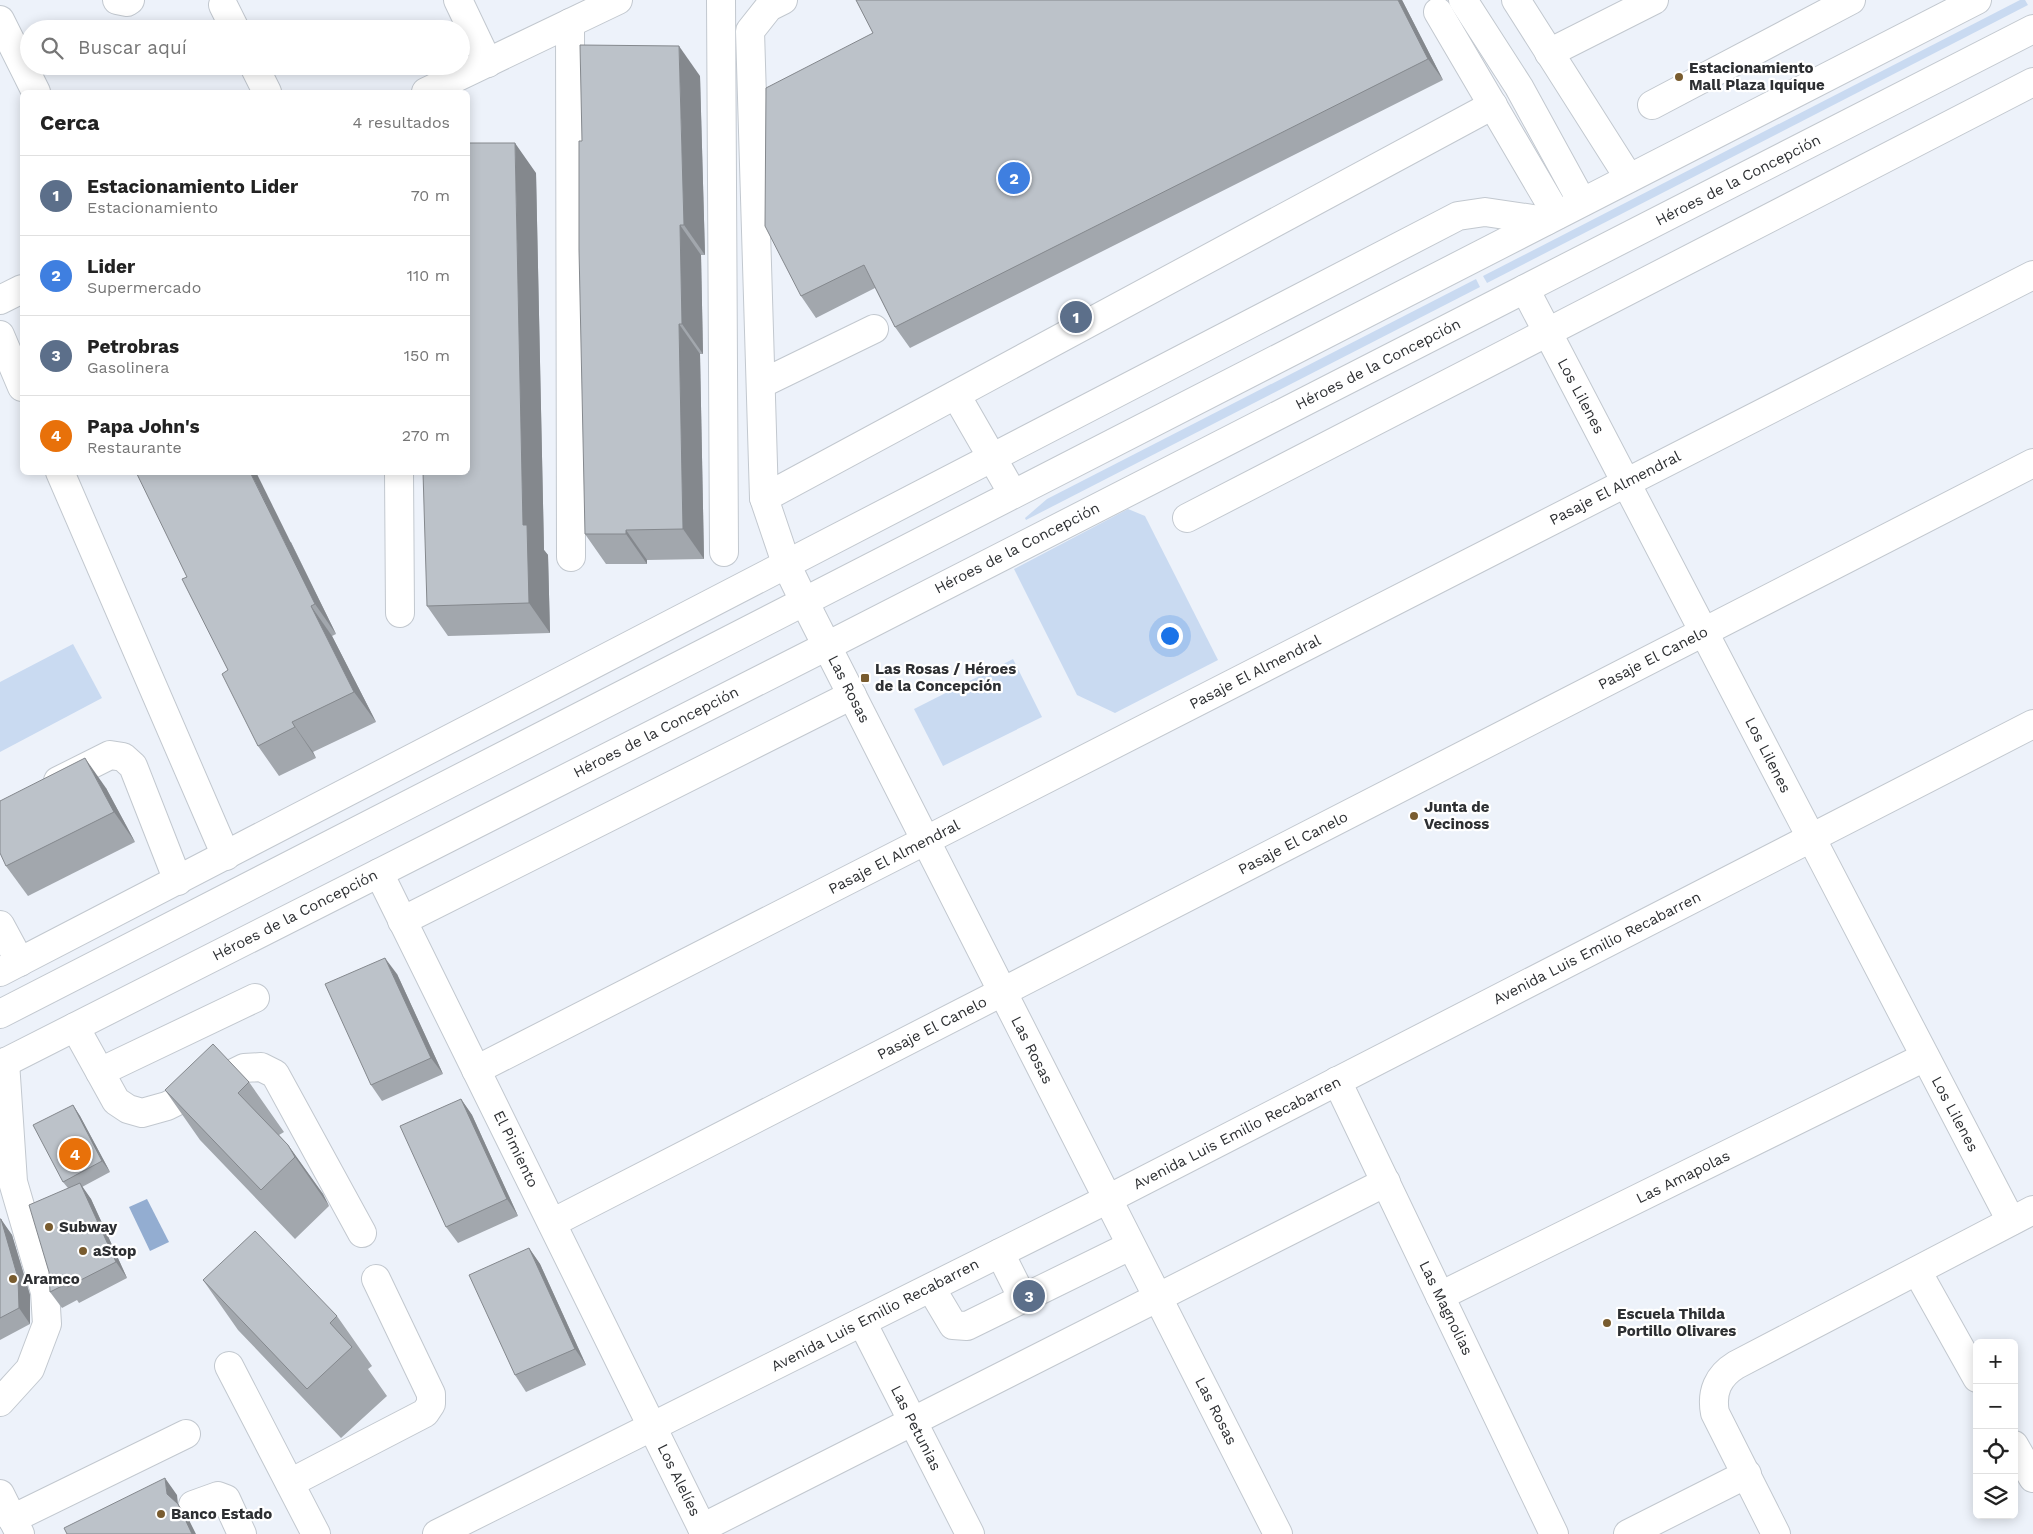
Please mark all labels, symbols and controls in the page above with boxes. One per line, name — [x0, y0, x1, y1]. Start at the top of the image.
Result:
search box — [20, 20, 470, 75]
icon: search — [38, 34, 66, 62]
text: Buscar aquí — [78, 36, 187, 59]
place label: Estacionamiento Mall Plaza Iquique — [1689, 59, 1825, 94]
marker: Estacionamiento Mall Plaza Iquique — [1673, 71, 1685, 83]
text: Cerca — [40, 110, 99, 135]
text: 4 resultados — [353, 113, 450, 132]
street label: Héroes de la Concepción — [1652, 130, 1824, 230]
pin: 2 — [998, 159, 1030, 197]
text: Estacionamiento Lider — [87, 175, 298, 198]
text: 1 — [53, 186, 59, 205]
text: 70 m — [411, 186, 450, 205]
text: Estacionamiento — [87, 198, 218, 217]
text: Lider — [87, 255, 135, 278]
text: 2 — [51, 266, 61, 285]
text: 110 m — [407, 266, 450, 285]
text: Supermercado — [87, 278, 201, 297]
pin: 1 — [1060, 298, 1092, 336]
street label: Héroes de la Concepción — [1292, 314, 1464, 414]
text: Petrobras — [87, 335, 179, 358]
text: 3 — [51, 346, 61, 365]
text: 150 m — [404, 346, 450, 365]
street label: Los Lilenes — [1554, 355, 1608, 437]
text: Gasolinera — [87, 358, 169, 377]
text: Papa John's — [87, 415, 200, 438]
text: 4 — [51, 426, 61, 445]
text: 270 m — [402, 426, 450, 445]
text: Restaurante — [87, 438, 182, 457]
street label: Pasaje El Almendral — [1546, 447, 1684, 529]
street label: Héroes de la Concepción — [931, 498, 1103, 598]
your location — [1157, 623, 1183, 649]
street label: Pasaje El Canelo — [1595, 623, 1711, 693]
street label: Pasaje El Almendral — [1186, 631, 1324, 713]
street label: Las Rosas — [824, 652, 874, 726]
place label: Las Rosas / Héroes de la Concepción — [875, 660, 1016, 695]
marker: Las Rosas / Héroes de la Concepción — [859, 672, 871, 684]
street label: Héroes de la Concepción — [570, 682, 742, 782]
street label: Los Lilenes — [1741, 714, 1795, 796]
place label: Junta de Vecinoss — [1424, 798, 1490, 833]
street label: Pasaje El Canelo — [1235, 808, 1351, 878]
marker: Junta de Vecinoss — [1408, 810, 1420, 822]
street label: Pasaje El Almendral — [825, 816, 963, 898]
street label: Héroes de la Concepción — [209, 865, 381, 965]
street label: Avenida Luis Emilio Recabarren — [1490, 888, 1704, 1008]
street label: Pasaje El Canelo — [874, 993, 990, 1063]
street label: Las Rosas — [1007, 1013, 1057, 1087]
street label: Avenida Luis Emilio Recabarren — [1130, 1073, 1344, 1193]
street label: Los Lilenes — [1928, 1073, 1982, 1155]
street label: El Pimiento — [490, 1108, 542, 1190]
pin: 4 — [59, 1135, 91, 1173]
street label: Las Amapolas — [1633, 1147, 1733, 1207]
place label: Subway — [59, 1218, 118, 1236]
marker: Subway — [43, 1221, 55, 1233]
place label: aStop — [93, 1242, 136, 1260]
marker: aStop — [77, 1245, 89, 1257]
street label: Avenida Luis Emilio Recabarren — [768, 1255, 982, 1375]
street label: Las Magnolias — [1415, 1258, 1477, 1358]
place label: Aramco — [23, 1270, 80, 1288]
marker: Aramco — [7, 1273, 19, 1285]
pin: 3 — [1013, 1277, 1045, 1315]
place label: Escuela Thilda Portillo Olivares — [1617, 1305, 1736, 1340]
marker: Escuela Thilda Portillo Olivares — [1601, 1317, 1613, 1329]
map controls — [1973, 1339, 2018, 1519]
button: + — [1973, 1339, 2018, 1384]
street label: Las Rosas — [1191, 1374, 1241, 1448]
street label: Las Petunias — [887, 1382, 945, 1474]
button: − — [1973, 1384, 2018, 1429]
button: locate — [1973, 1429, 2018, 1474]
street label: Los Alelíes — [654, 1441, 704, 1519]
button: layers — [1973, 1474, 2018, 1519]
place label: Banco Estado — [171, 1505, 272, 1523]
marker: Banco Estado — [155, 1508, 167, 1520]

